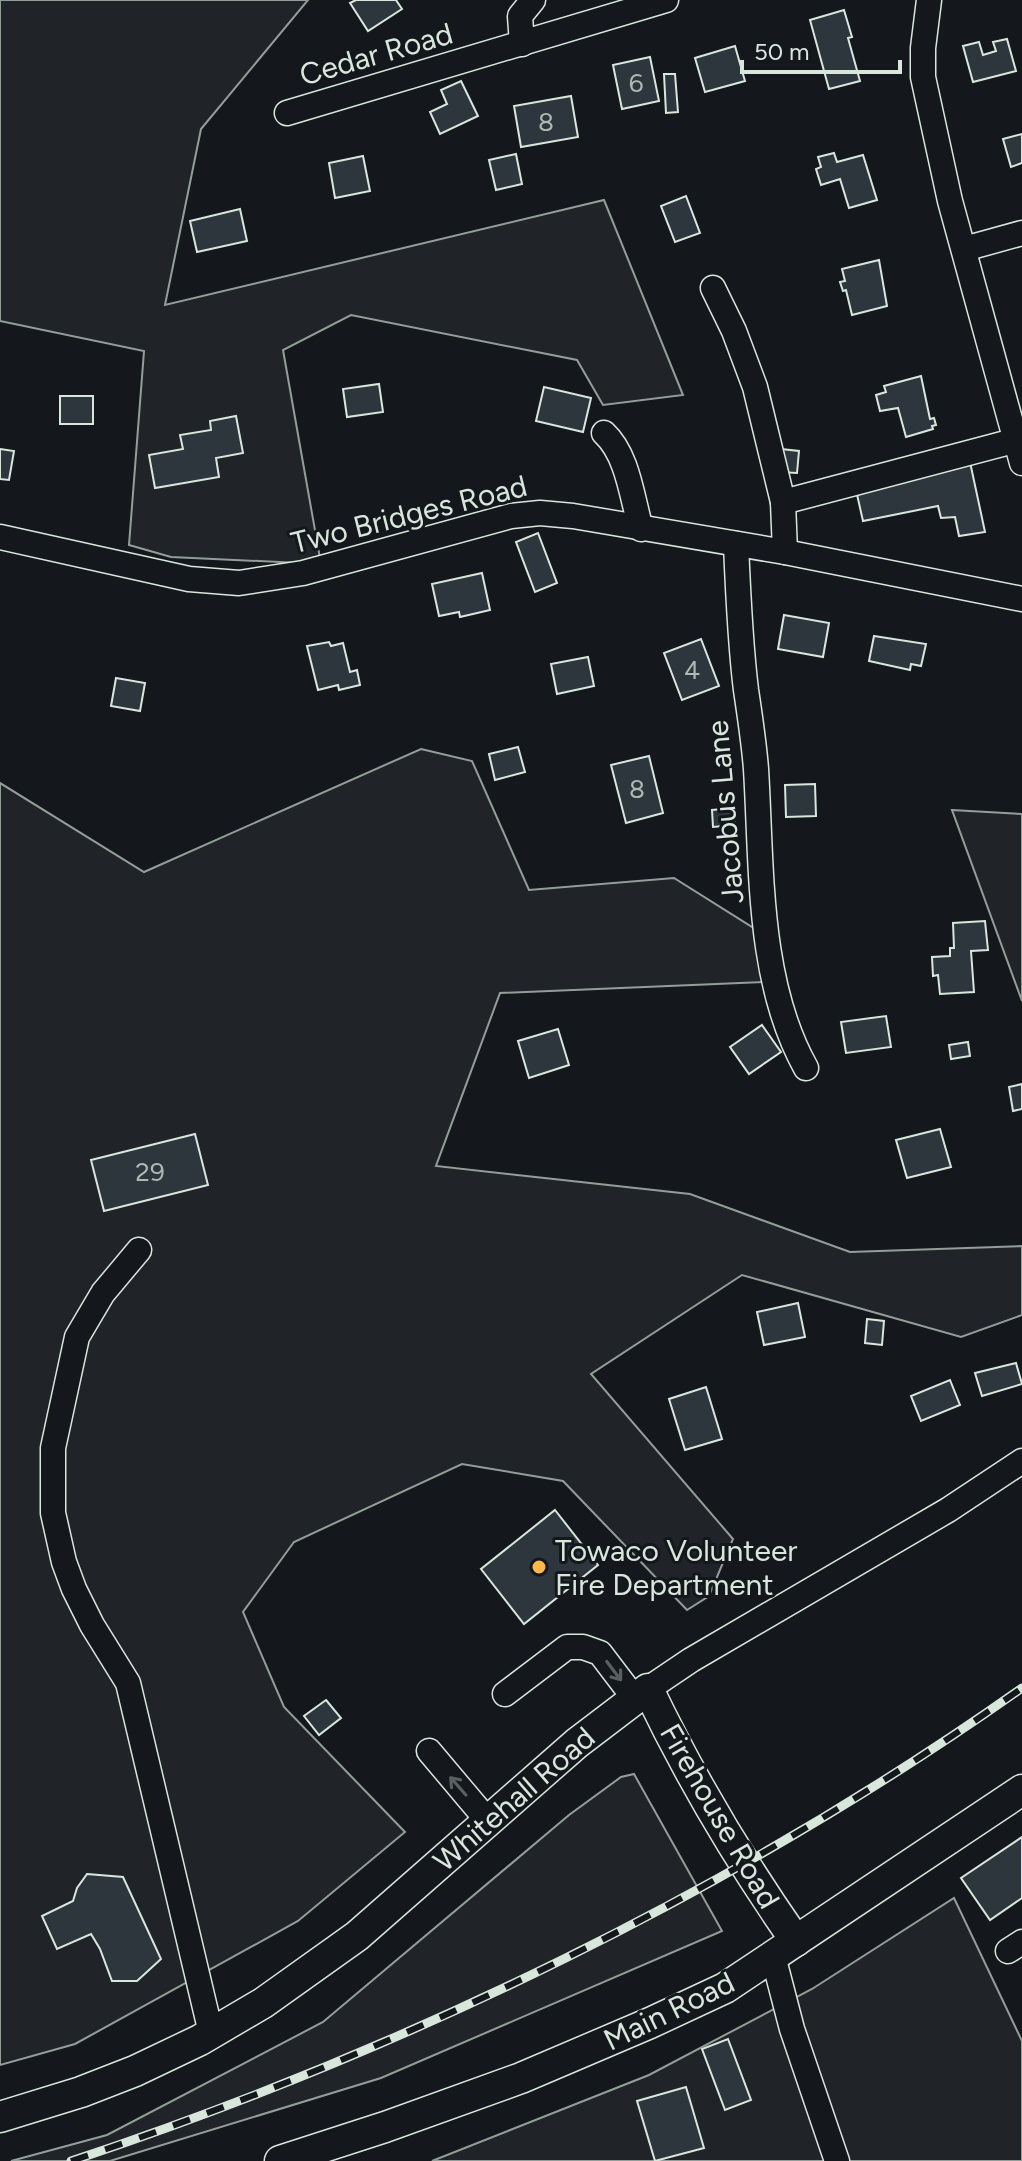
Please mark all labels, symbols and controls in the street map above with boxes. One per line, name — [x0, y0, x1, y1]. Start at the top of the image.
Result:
street label: Cedar Road — [295, 15, 457, 93]
scale bar — [742, 24, 900, 74]
text: 50 m — [754, 37, 810, 66]
house number: 6 — [629, 67, 643, 99]
house number: 8 — [538, 106, 554, 138]
street label: Two Bridges Road — [287, 467, 531, 561]
house number: 4 — [684, 654, 700, 686]
street label: Jacobus Lane — [699, 719, 751, 905]
house number: 8 — [629, 773, 645, 805]
house number: 29 — [135, 1156, 165, 1188]
place label: Towaco Volunteer Fire Department — [555, 1532, 797, 1603]
marker: Towaco Volunteer Fire Department — [530, 1558, 548, 1576]
one-way arrow — [605, 1659, 622, 1681]
street label: Firehouse Road — [652, 1717, 788, 1915]
street label: Whitehall Road — [426, 1719, 602, 1879]
one-way arrow — [449, 1777, 467, 1797]
street label: Main Road — [598, 1963, 740, 2059]

